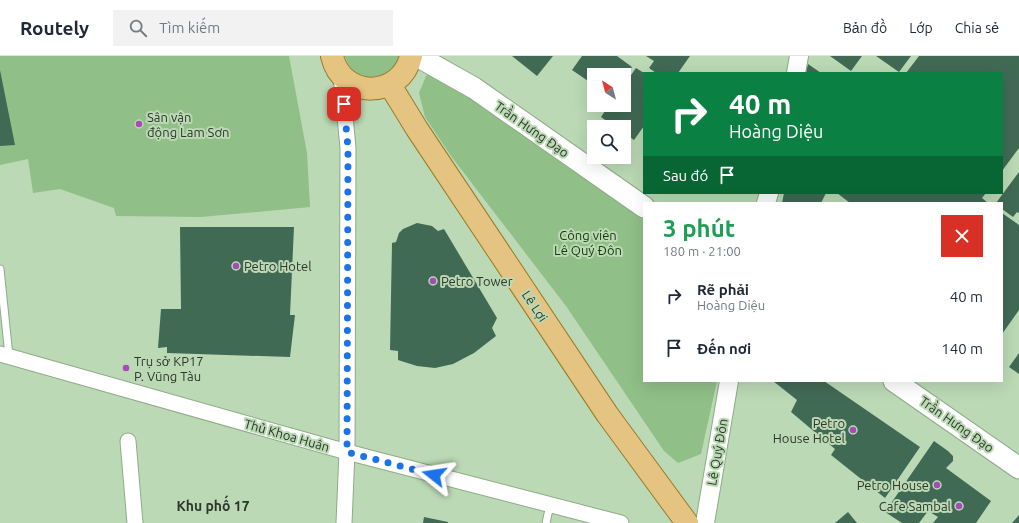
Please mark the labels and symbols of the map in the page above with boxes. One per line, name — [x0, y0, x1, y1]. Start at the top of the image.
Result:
north arrow — [587, 68, 631, 112]
pin — [327, 87, 361, 121]
street label: Trần Hưng Đạo — [492, 97, 573, 161]
place label: Sân vận động Lam Sơn — [147, 110, 230, 140]
marker: Sân vận động Lam Sơn — [134, 119, 144, 129]
park label: Công viên Lê Quý Đôn — [554, 228, 622, 258]
place label: Petro Hotel — [244, 259, 312, 273]
marker: Petro Hotel — [231, 261, 241, 271]
place label: Petro Tower — [441, 274, 513, 288]
marker: Petro Tower — [428, 276, 438, 286]
street label: Lê Lợi — [519, 288, 550, 325]
place label: Trụ sở KP17 P. Vũng Tàu — [134, 354, 204, 383]
marker: Trụ sở KP17 P. Vũng Tàu — [121, 363, 131, 373]
street label: Trần Hưng Đạo — [917, 392, 998, 456]
street label: Thủ Khoa Huân — [243, 416, 331, 454]
place label: Petro House Hotel — [773, 416, 846, 445]
street label: Lê Quý Đôn — [704, 417, 731, 487]
marker: Petro House Hotel — [848, 425, 858, 435]
position arrow — [413, 454, 455, 496]
place label: Petro House — [857, 478, 929, 492]
marker: Petro House — [932, 480, 942, 490]
district label: Khu phố 17 — [176, 495, 250, 514]
place label: Cafe Sambal — [879, 499, 952, 513]
marker: Cafe Sambal — [954, 501, 964, 511]

